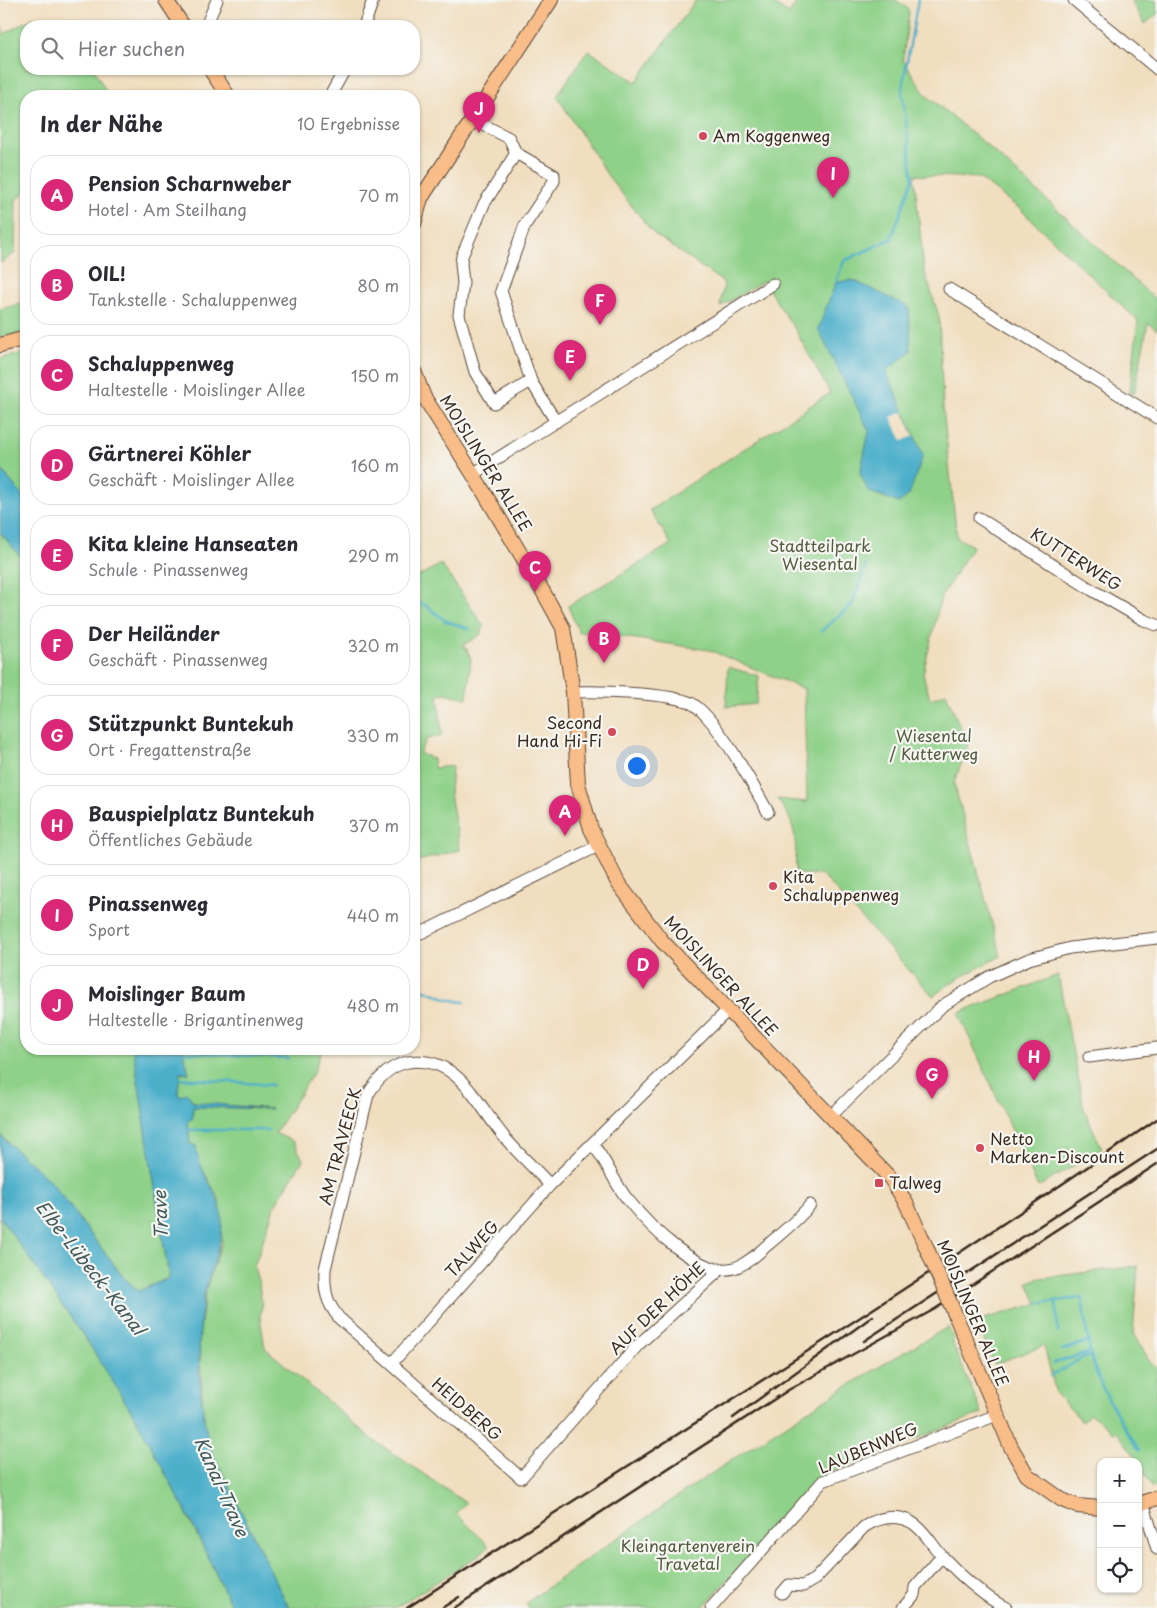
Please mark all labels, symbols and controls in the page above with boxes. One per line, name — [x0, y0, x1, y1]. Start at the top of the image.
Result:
search box — [20, 20, 420, 75]
icon: search — [38, 34, 66, 62]
text: Hier suchen — [78, 34, 185, 62]
pin: J — [463, 92, 495, 133]
text: In der Nähe — [40, 107, 162, 139]
text: 10 Ergebnisse — [297, 111, 400, 135]
place label: Am Koggenweg — [713, 123, 830, 147]
marker: Am Koggenweg — [697, 130, 709, 142]
pin: I — [817, 157, 849, 198]
text: Pension Scharnweber — [88, 169, 291, 197]
text: A — [51, 183, 63, 207]
text: 70 m — [359, 183, 399, 207]
text: Hotel · Am Steilhang — [88, 197, 247, 221]
text: OIL! — [88, 259, 126, 287]
text: B — [52, 273, 62, 297]
text: 80 m — [357, 273, 399, 297]
pin: F — [584, 284, 616, 325]
text: Tankstelle · Schaluppenweg — [88, 287, 298, 311]
pin: E — [554, 340, 586, 381]
text: Schaluppenweg — [88, 349, 234, 377]
text: C — [51, 363, 63, 387]
text: 150 m — [351, 363, 399, 387]
text: Haltestelle · Moislinger Allee — [88, 377, 306, 401]
street label: MOISLINGER ALLEE — [435, 389, 539, 536]
text: Gärtnerei Köhler — [88, 439, 251, 467]
text: D — [51, 453, 63, 477]
text: 160 m — [351, 453, 399, 477]
text: Geschäft · Moislinger Allee — [88, 467, 295, 491]
street label: KUTTERWEG — [1026, 521, 1127, 596]
text: Kita kleine Hanseaten — [88, 529, 298, 557]
park label: Stadtteilpark Wiesental — [769, 533, 871, 575]
text: E — [52, 543, 62, 567]
text: 290 m — [348, 543, 399, 567]
pin: C — [519, 551, 551, 592]
text: Schule · Pinassenweg — [88, 557, 249, 581]
text: Der Heiländer — [88, 619, 220, 647]
pin: B — [588, 622, 620, 663]
text: F — [52, 633, 62, 657]
text: 320 m — [348, 633, 399, 657]
text: Geschäft · Pinassenweg — [88, 647, 268, 671]
text: Stützpunkt Buntekuh — [88, 709, 294, 737]
place label: Second Hand Hi-Fi — [517, 710, 602, 752]
text: G — [50, 723, 64, 747]
text: 330 m — [346, 723, 399, 747]
park label: Wiesental / Kutterweg — [890, 723, 978, 765]
marker: Second Hand Hi-Fi — [606, 726, 618, 738]
text: Ort · Fregattenstraße — [88, 737, 251, 761]
your location — [624, 753, 650, 779]
pin: A — [549, 795, 581, 836]
text: Bauspielplatz Buntekuh — [88, 799, 315, 827]
text: H — [51, 813, 63, 837]
text: 370 m — [349, 813, 399, 837]
text: Öffentliches Gebäude — [88, 827, 253, 851]
place label: Kita Schaluppenweg — [783, 864, 900, 906]
marker: Kita Schaluppenweg — [767, 880, 779, 892]
text: Pinassenweg — [88, 889, 208, 917]
text: I — [54, 903, 60, 927]
text: 440 m — [347, 903, 399, 927]
street label: MOISLINGER ALLEE — [659, 910, 784, 1041]
text: Sport — [88, 917, 130, 941]
pin: D — [627, 948, 659, 989]
text: Moislinger Baum — [88, 979, 246, 1007]
text: J — [52, 993, 62, 1017]
text: 480 m — [347, 993, 399, 1017]
text: Haltestelle · Brigantinenweg — [88, 1007, 304, 1031]
pin: H — [1018, 1040, 1050, 1081]
pin: G — [916, 1058, 948, 1099]
street label: AM TRAVEECK — [312, 1084, 366, 1207]
place label: Netto Marken-Discount — [990, 1126, 1125, 1168]
marker: Netto Marken-Discount — [974, 1142, 986, 1154]
place label: Talweg — [889, 1170, 942, 1194]
marker: Talweg — [873, 1177, 885, 1189]
water label: Trave — [145, 1189, 174, 1240]
water label: Elbe-Lübeck-Kanal — [30, 1194, 154, 1342]
street label: TALWEG — [439, 1214, 504, 1282]
street label: MOISLINGER ALLEE — [932, 1236, 1016, 1390]
street label: AUF DER HÖHE — [603, 1255, 710, 1359]
street label: HEIDBERG — [428, 1371, 508, 1445]
street label: LAUBENWEG — [814, 1415, 921, 1479]
water label: Kanal-Trave — [188, 1432, 257, 1542]
map controls — [1097, 1458, 1142, 1593]
button: + — [1097, 1458, 1142, 1503]
button: − — [1097, 1503, 1142, 1548]
park label: Kleingartenverein Travetal — [621, 1533, 755, 1575]
button: locate — [1097, 1548, 1142, 1593]

